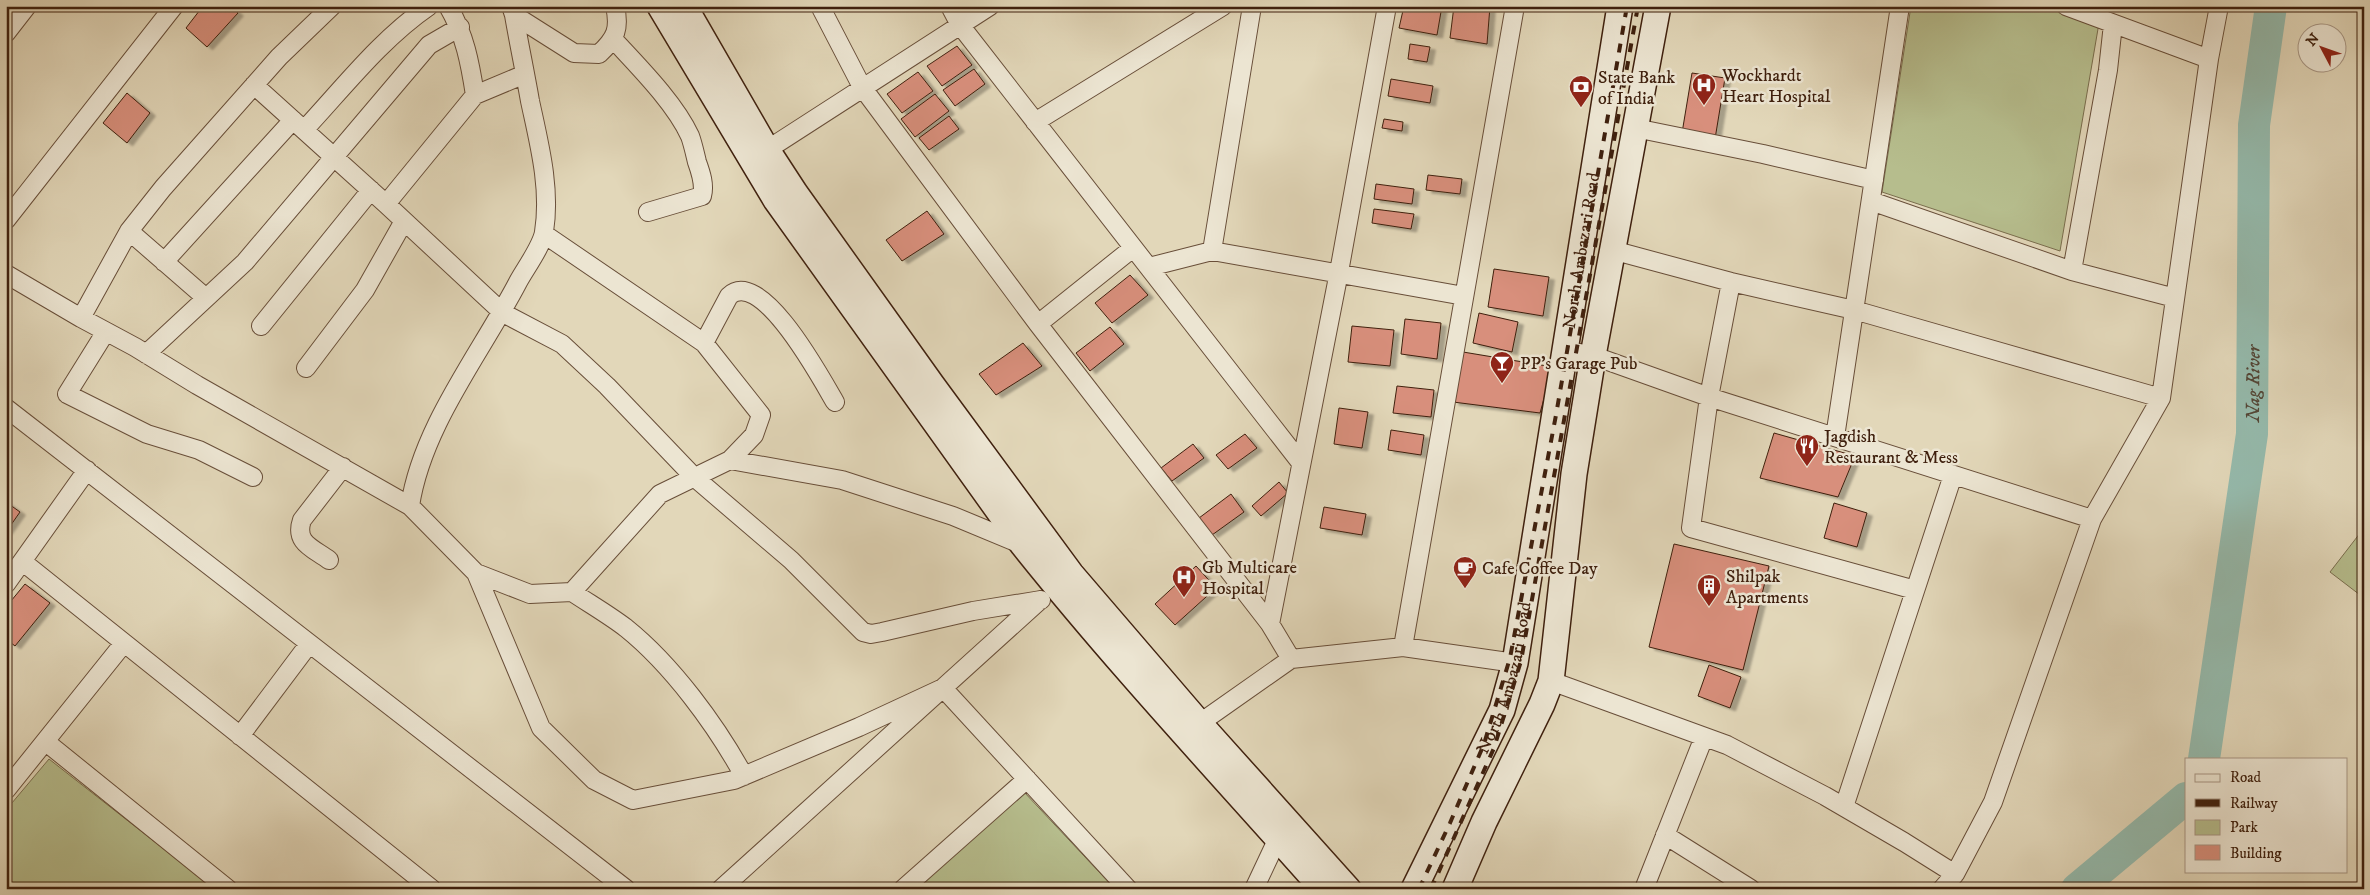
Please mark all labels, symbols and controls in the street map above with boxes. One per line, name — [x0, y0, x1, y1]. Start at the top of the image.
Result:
north arrow — [2298, 22, 2348, 72]
text: N — [2302, 30, 2324, 50]
place label: Wockhardt Heart Hospital — [1721, 65, 1831, 108]
place label: State Bank of India — [1598, 67, 1675, 110]
hospital icon: Wockhardt Heart Hospital — [1691, 72, 1717, 106]
bank icon: State Bank of India — [1568, 74, 1594, 108]
street label: North Ambazari Road — [1559, 171, 1605, 330]
water label: Nag River — [2242, 343, 2266, 423]
bar icon: PP's Garage Pub — [1489, 350, 1515, 384]
place label: PP's Garage Pub — [1520, 353, 1637, 375]
place label: Jagdish Restaurant & Mess — [1822, 426, 1958, 469]
restaurant icon: Jagdish Restaurant & Mess — [1794, 433, 1820, 467]
cafe icon: Cafe Coffee Day — [1452, 555, 1478, 589]
place label: Gb Multicare Hospital — [1202, 557, 1297, 600]
place label: Cafe Coffee Day — [1482, 558, 1598, 580]
hospital icon: Gb Multicare Hospital — [1171, 564, 1197, 598]
place label: Shilpak Apartments — [1726, 566, 1809, 609]
building icon: Shilpak Apartments — [1696, 573, 1722, 607]
street label: North Ambazari Road — [1472, 600, 1537, 758]
legend — [2185, 758, 2348, 872]
text: Road — [2230, 768, 2262, 787]
text: Railway — [2230, 794, 2278, 813]
text: Park — [2230, 818, 2259, 837]
text: Building — [2230, 844, 2282, 863]

